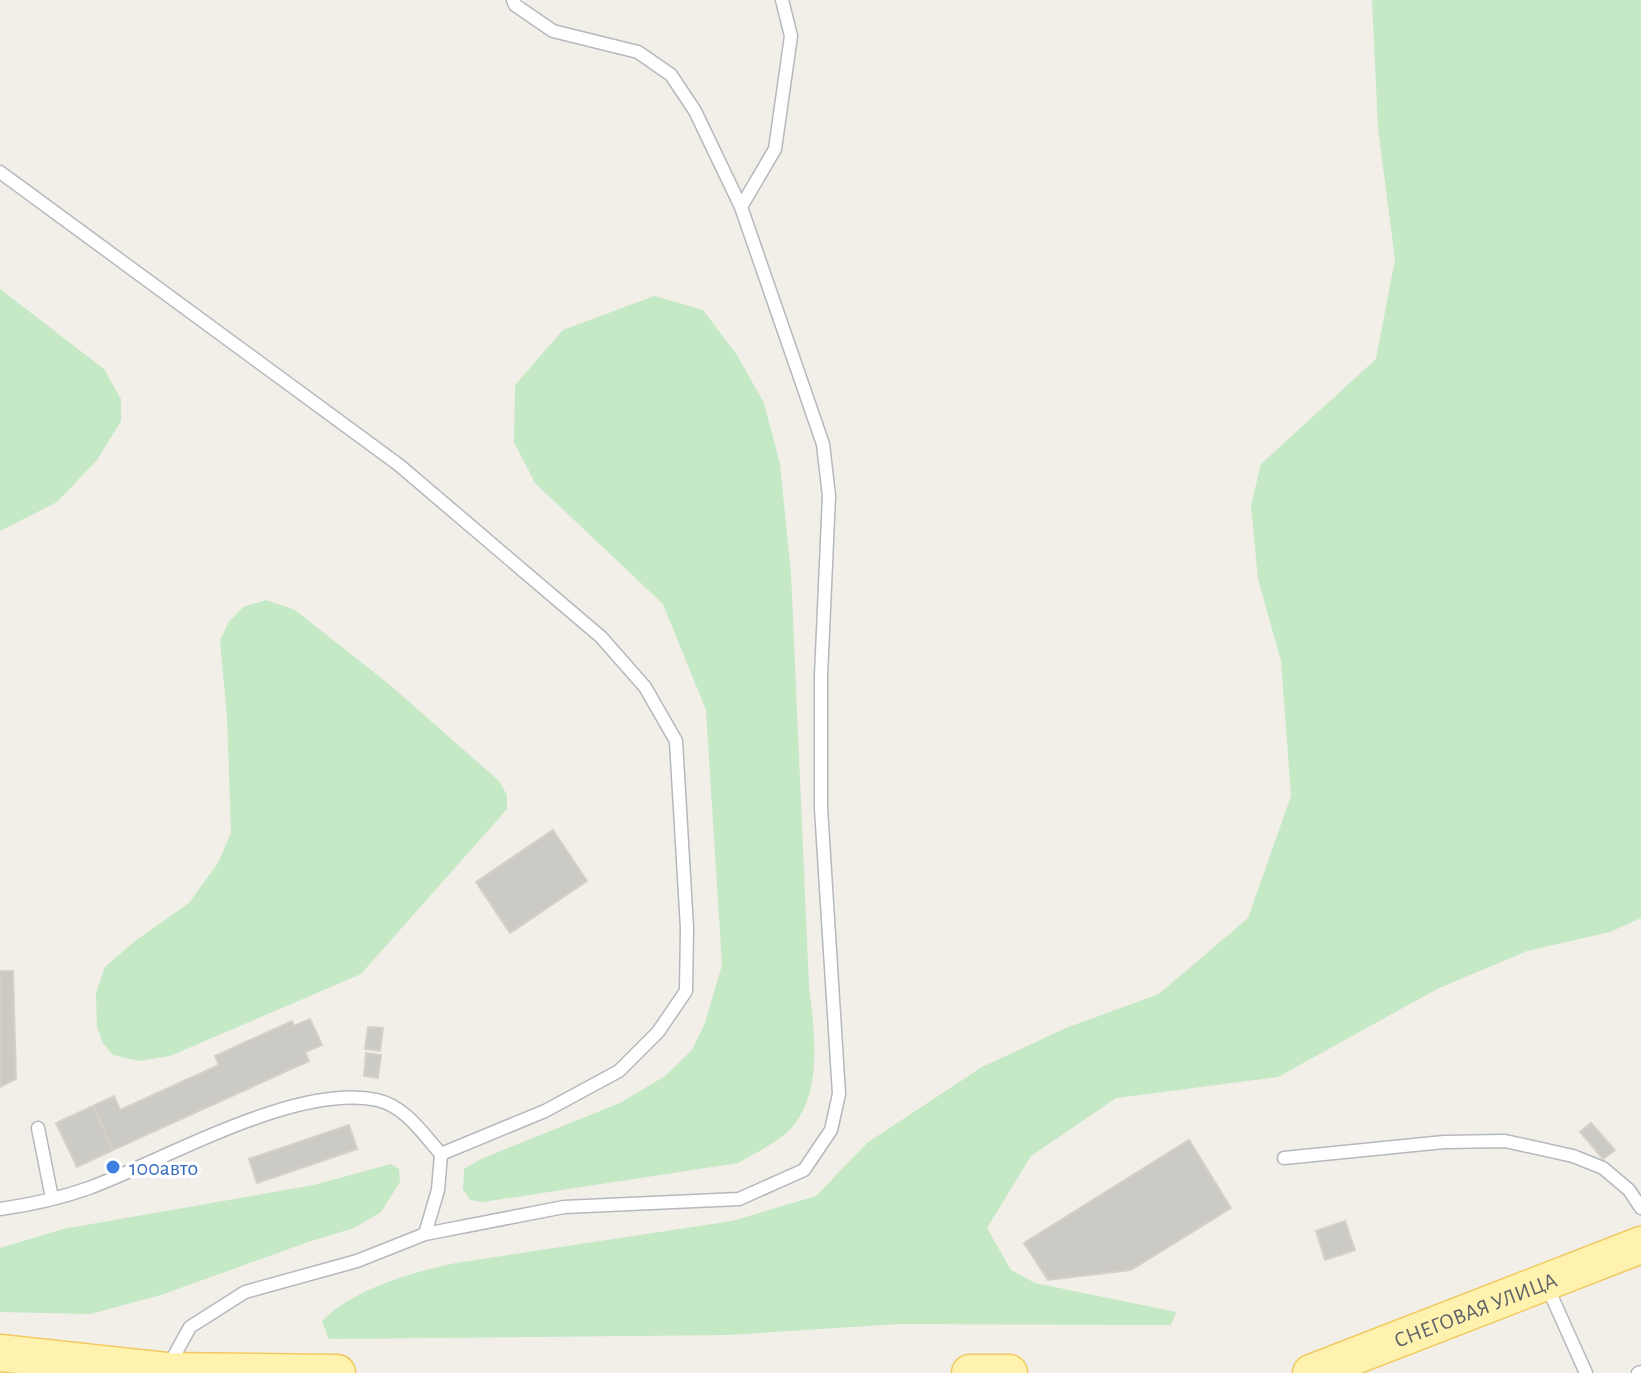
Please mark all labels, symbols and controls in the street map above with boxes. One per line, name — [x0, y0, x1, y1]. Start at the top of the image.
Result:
place label: 100авто — [129, 1157, 198, 1179]
marker: 100авто — [104, 1158, 122, 1176]
street label: СНЕГОВАЯ УЛИЦА — [1391, 1269, 1560, 1352]

